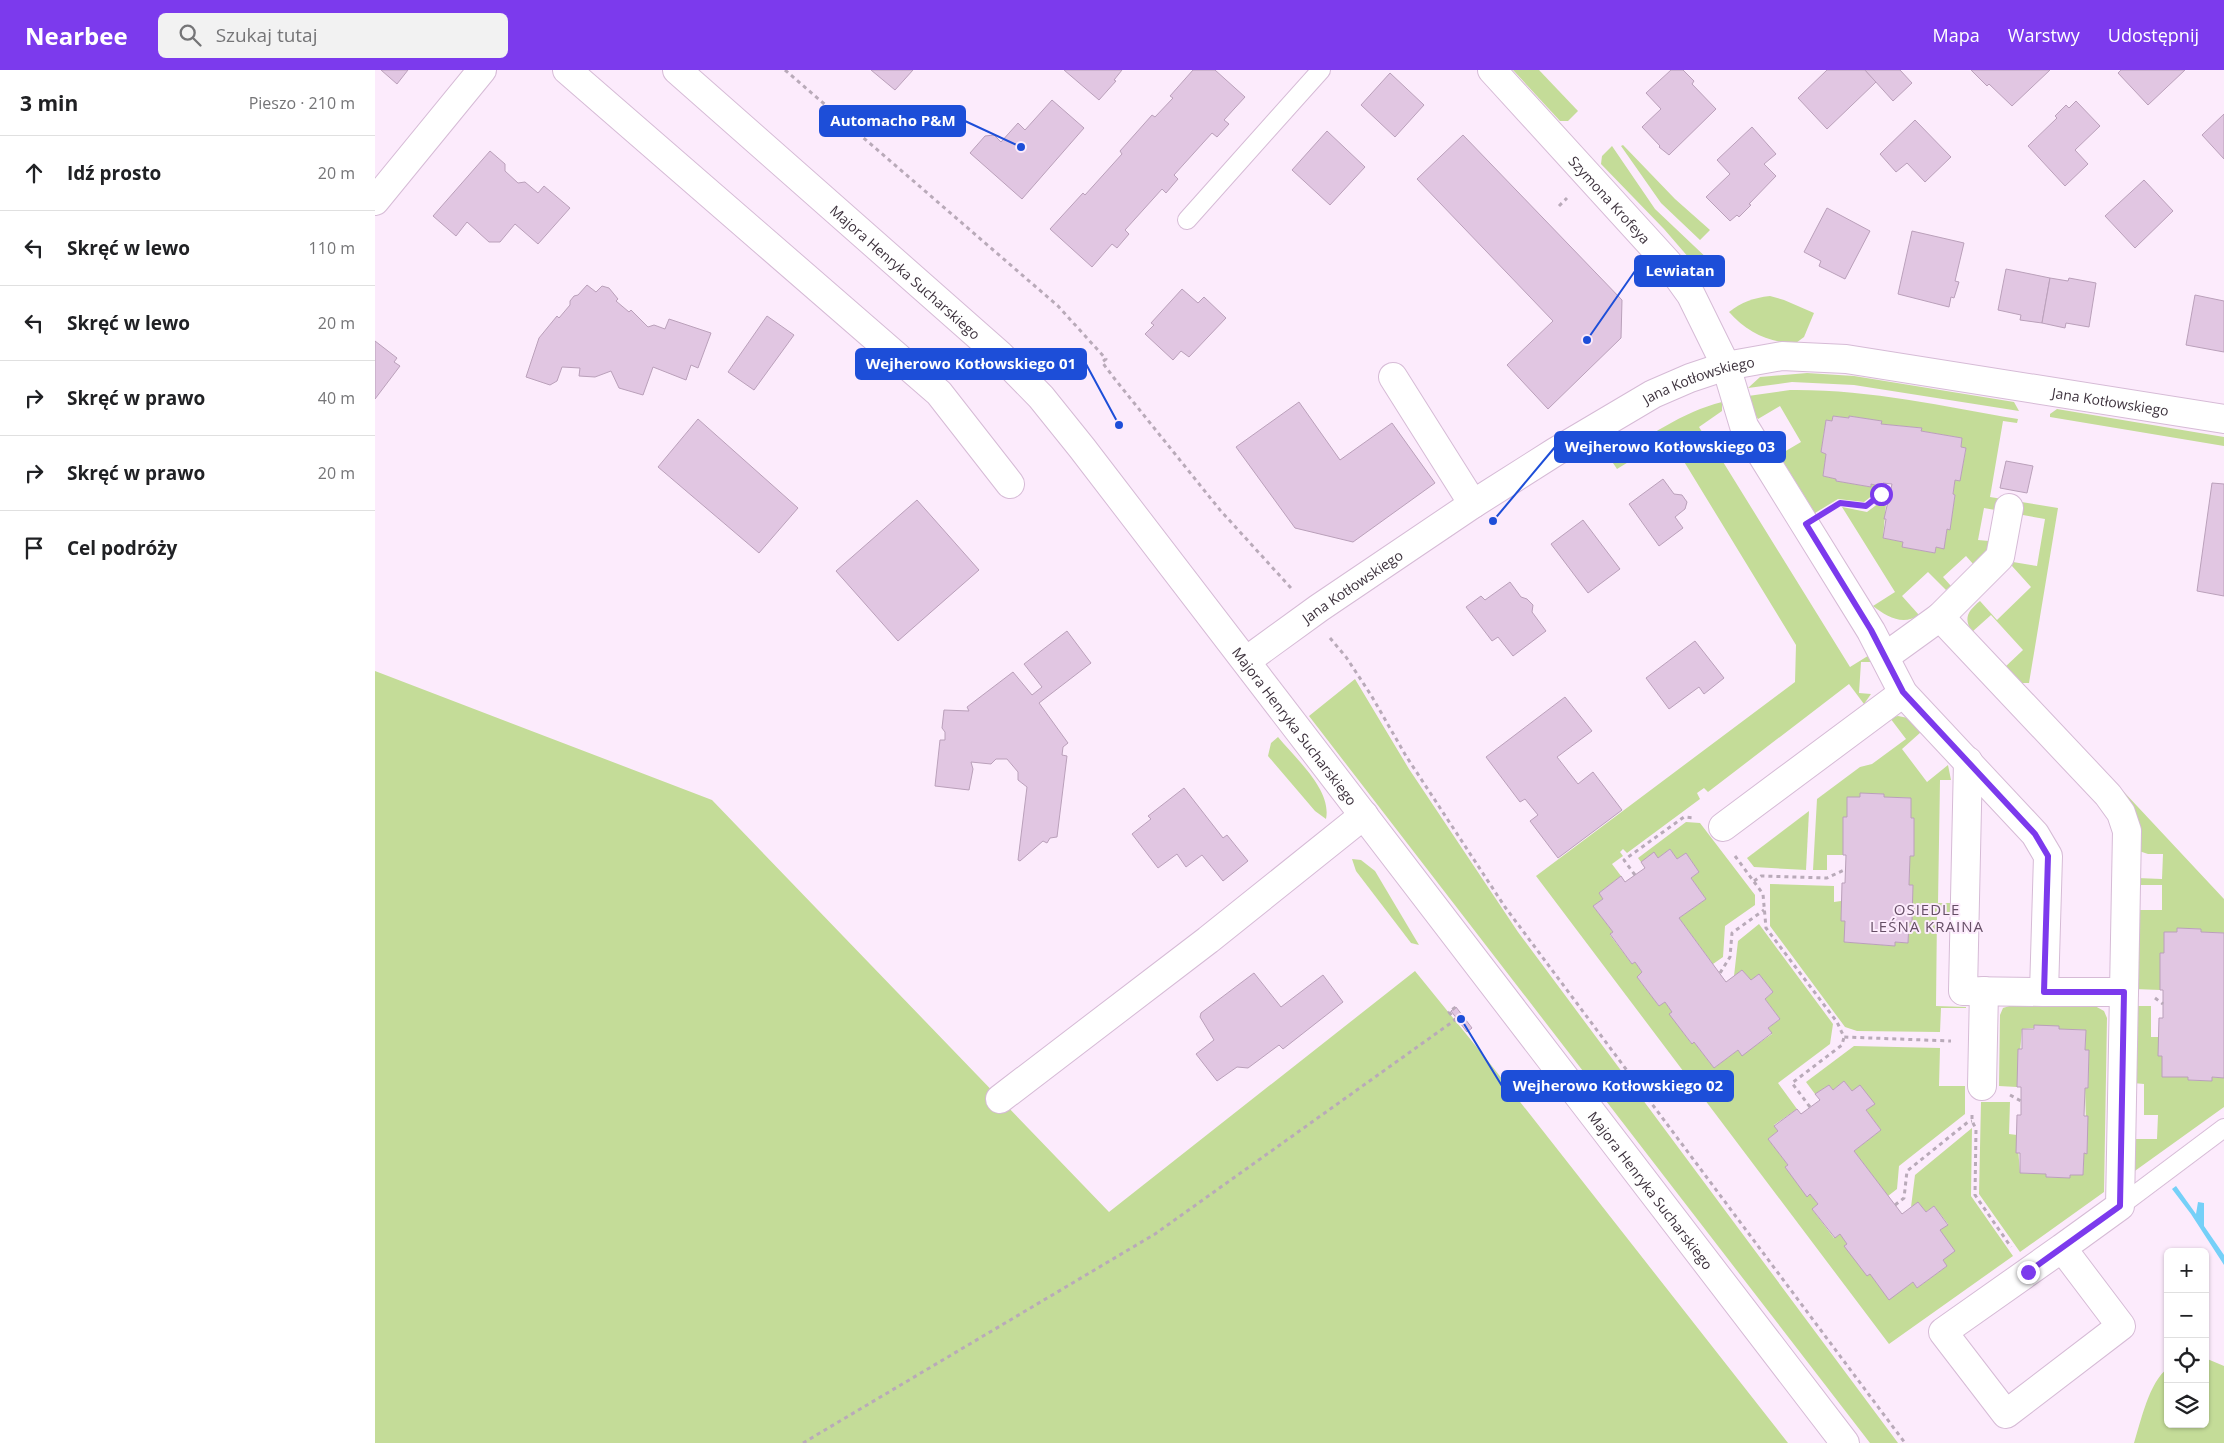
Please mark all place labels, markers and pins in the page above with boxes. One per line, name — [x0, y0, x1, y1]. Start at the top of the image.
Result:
callout: Automacho P&M — [820, 106, 965, 136]
callout: Lewiatan — [1635, 256, 1724, 286]
callout: Wejherowo Kotłowskiego 01 — [856, 349, 1086, 379]
callout: Wejherowo Kotłowskiego 03 — [1555, 432, 1785, 462]
callout: Wejherowo Kotłowskiego 02 — [1502, 1071, 1733, 1101]

